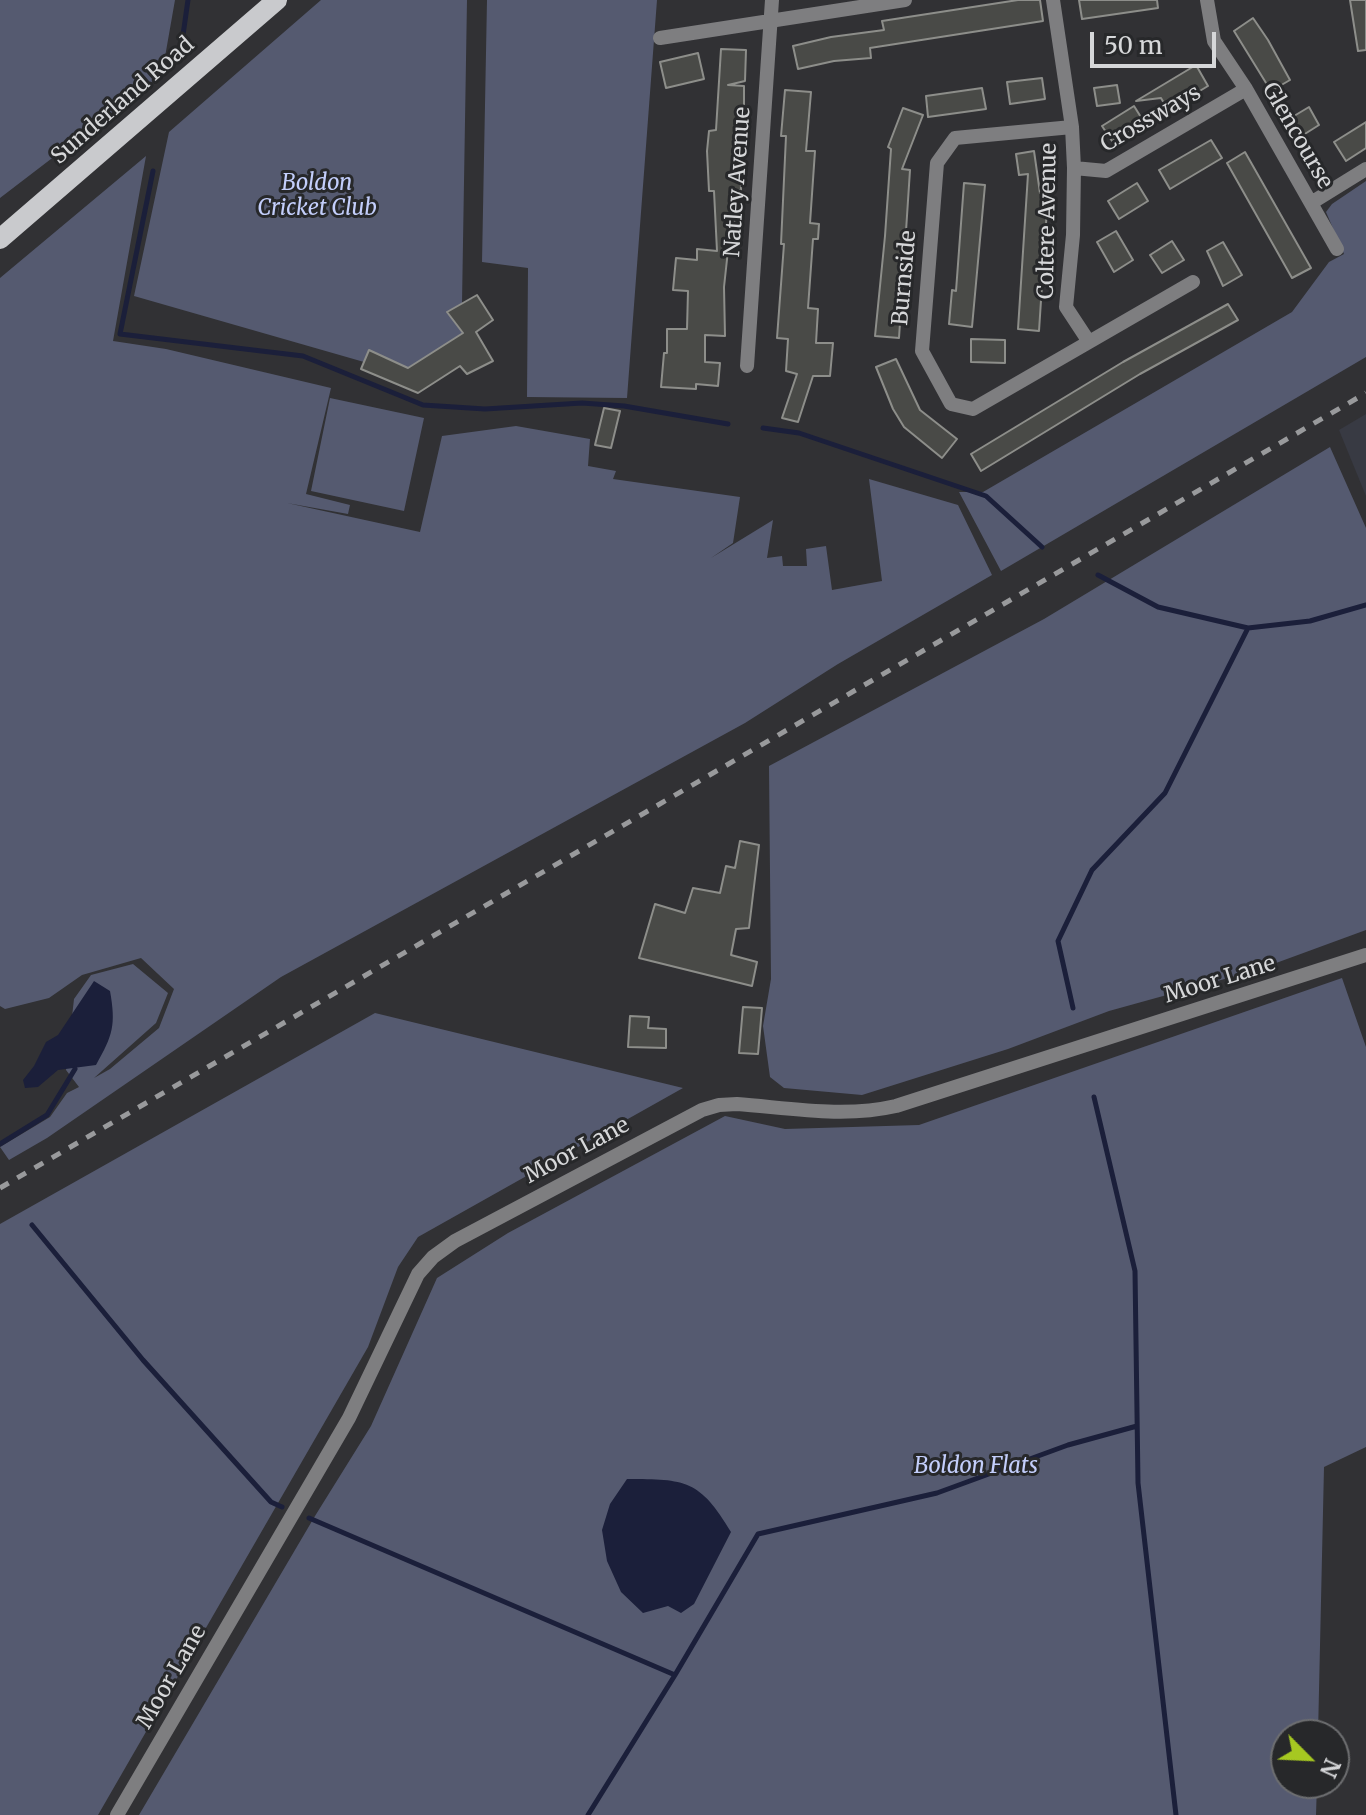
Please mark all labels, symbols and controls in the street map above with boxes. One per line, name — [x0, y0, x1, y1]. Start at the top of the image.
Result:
scale bar — [1094, 16, 1220, 66]
text: 50 m — [1104, 30, 1163, 61]
street label: Sunderland Road — [46, 32, 200, 170]
street label: Glencourse — [1256, 78, 1338, 194]
street label: Crossways — [1096, 80, 1206, 158]
street label: Natley Avenue — [720, 106, 756, 258]
street label: Coltere Avenue — [1033, 143, 1063, 299]
park label: Boldon Cricket Club — [257, 171, 377, 222]
street label: Burnside — [888, 229, 922, 327]
street label: Moor Lane — [1161, 951, 1279, 1009]
street label: Moor Lane — [520, 1112, 634, 1190]
park label: Boldon Flats — [914, 1454, 1038, 1480]
street label: Moor Lane — [132, 1621, 212, 1733]
north arrow — [1270, 1719, 1350, 1799]
text: N — [1314, 1754, 1346, 1782]

